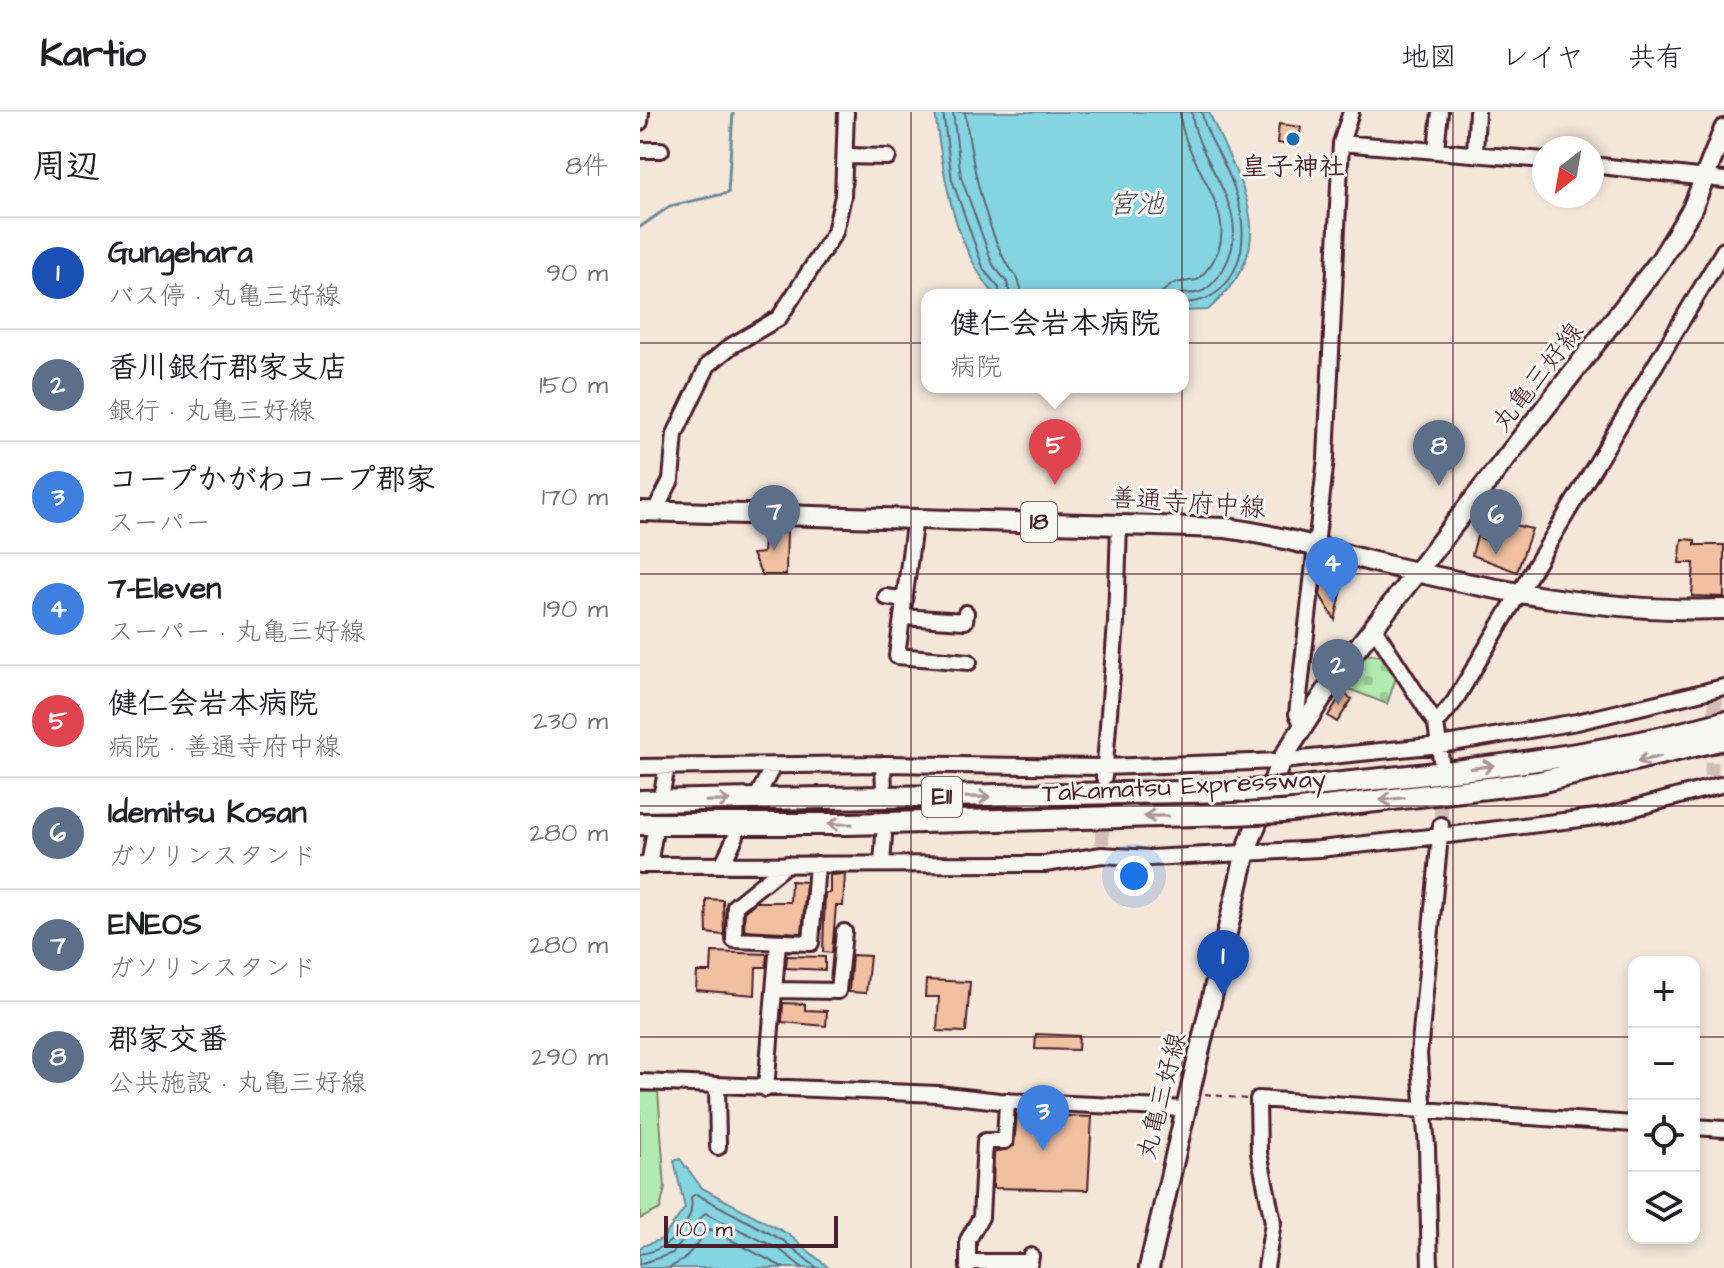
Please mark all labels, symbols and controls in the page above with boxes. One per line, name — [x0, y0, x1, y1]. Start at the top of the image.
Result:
text: Kartio — [40, 29, 146, 81]
text: 地図 — [1401, 38, 1457, 77]
text: レイヤ — [1501, 38, 1584, 77]
text: 共有 — [1628, 38, 1684, 77]
marker: 皇子神社 — [1284, 130, 1302, 148]
north arrow — [1532, 136, 1604, 208]
text: 周辺 — [32, 143, 100, 191]
text: 8件 — [565, 148, 608, 184]
place label: 皇子神社 — [1241, 149, 1345, 185]
water label: 宮池 — [1108, 185, 1165, 224]
text: Gungehara — [108, 232, 253, 274]
text: 1 — [56, 255, 60, 291]
text: 90 m — [546, 255, 608, 291]
text: バス停 · 丸亀三好線 — [108, 278, 340, 314]
popup — [921, 289, 1189, 393]
text: 健仁会岩本病院 — [950, 303, 1160, 345]
street label: 丸亀三好線 — [1484, 315, 1592, 439]
text: 香川銀行郡家支店 — [108, 347, 348, 389]
text: 病院 — [950, 349, 1002, 385]
text: 2 — [51, 367, 65, 403]
text: 150 m — [539, 367, 608, 403]
text: 銀行 · 丸亀三好線 — [108, 393, 314, 429]
pin: 5 — [1029, 419, 1081, 485]
pin: 8 — [1413, 420, 1465, 486]
text: コープかがわコープ郡家 — [108, 459, 436, 501]
text: 3 — [51, 479, 65, 515]
text: 170 m — [542, 479, 608, 515]
street label: 善通寺府中線 — [1109, 480, 1267, 526]
pin: 7 — [748, 485, 800, 551]
pin: 6 — [1470, 489, 1522, 555]
road number: 18 — [1021, 502, 1057, 542]
text: スーパー — [108, 505, 211, 541]
pin: 4 — [1306, 537, 1358, 603]
text: 7-Eleven — [108, 568, 221, 610]
text: 4 — [49, 591, 67, 627]
text: 190 m — [543, 591, 608, 627]
text: スーパー · 丸亀三好線 — [108, 614, 365, 650]
pin: 2 — [1312, 639, 1364, 705]
text: 健仁会岩本病院 — [108, 683, 318, 725]
text: 5 — [49, 703, 67, 739]
text: 230 m — [533, 703, 608, 739]
text: 病院 · 善通寺府中線 — [108, 729, 340, 765]
one-way arrow — [1636, 752, 1662, 767]
one-way arrow — [1469, 759, 1494, 774]
street label: Takamatsu Expressway — [1041, 761, 1327, 813]
road number: E11 — [922, 777, 962, 817]
one-way arrow — [964, 789, 991, 804]
text: Idemitsu Kosan — [108, 792, 307, 834]
one-way arrow — [1379, 792, 1406, 807]
one-way arrow — [704, 793, 731, 809]
one-way arrow — [1143, 809, 1170, 824]
text: 6 — [50, 815, 66, 851]
text: 280 m — [529, 815, 608, 851]
one-way arrow — [827, 816, 854, 832]
text: ガソリンスタンド — [108, 838, 317, 874]
your location — [1114, 856, 1154, 896]
text: ENEOS — [108, 904, 202, 946]
text: 7 — [50, 927, 66, 963]
text: 280 m — [529, 927, 608, 963]
pin: 1 — [1197, 930, 1249, 996]
text: ガソリンスタンド — [108, 950, 317, 986]
map controls — [1628, 956, 1700, 1244]
button: + — [1628, 956, 1700, 1028]
text: 郡家交番 — [108, 1019, 228, 1061]
button: − — [1628, 1028, 1700, 1100]
street label: 丸亀三好線 — [1129, 1029, 1195, 1163]
text: 8 — [50, 1039, 66, 1075]
text: 290 m — [531, 1039, 608, 1075]
text: 公共施設 · 丸亀三好線 — [108, 1065, 366, 1101]
pin: 3 — [1017, 1085, 1069, 1151]
button: locate — [1628, 1100, 1700, 1172]
button: layers — [1628, 1172, 1700, 1244]
scale bar — [664, 1212, 838, 1248]
text: 100 m — [676, 1214, 733, 1245]

